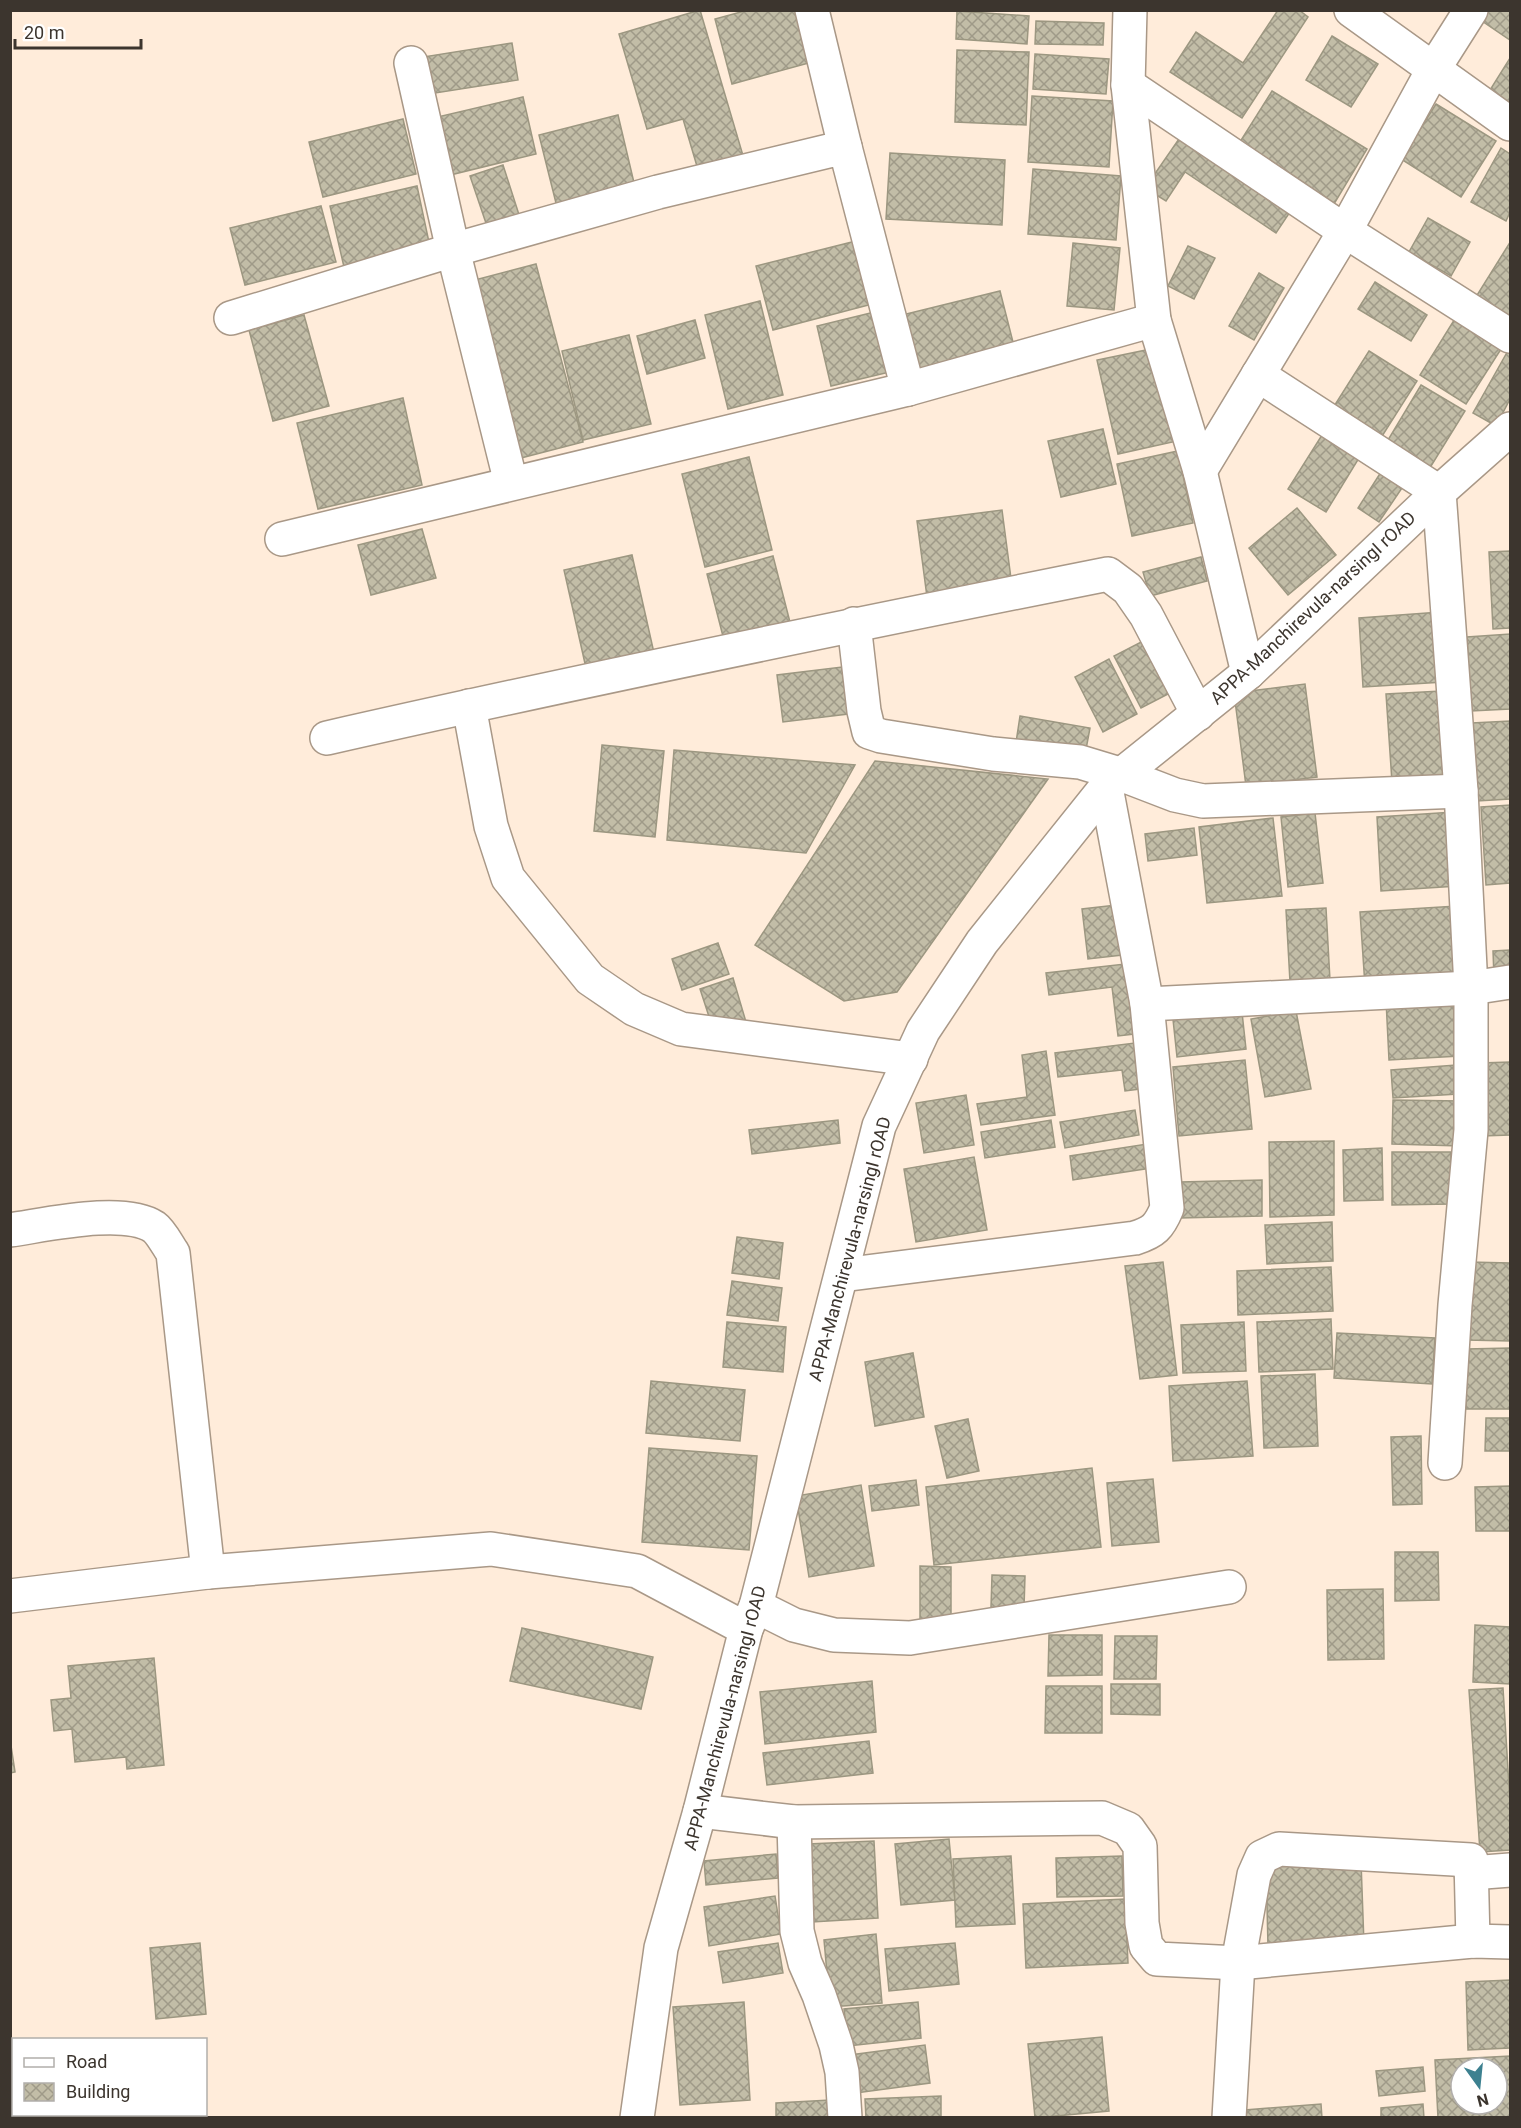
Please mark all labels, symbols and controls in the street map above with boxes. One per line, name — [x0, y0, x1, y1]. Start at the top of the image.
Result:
scale bar — [15, 12, 141, 50]
text: 20 m — [24, 22, 64, 43]
street label: APPA-Manchirevula-narsingI rOAD — [1206, 507, 1420, 708]
street label: APPA-Manchirevula-narsingI rOAD — [804, 1114, 895, 1383]
street label: APPA-Manchirevula-narsingI rOAD — [679, 1583, 770, 1852]
legend — [12, 2038, 207, 2116]
text: Road — [66, 2051, 107, 2072]
north arrow — [1449, 2056, 1509, 2116]
text: Building — [66, 2081, 130, 2102]
text: N — [1475, 2089, 1491, 2111]

